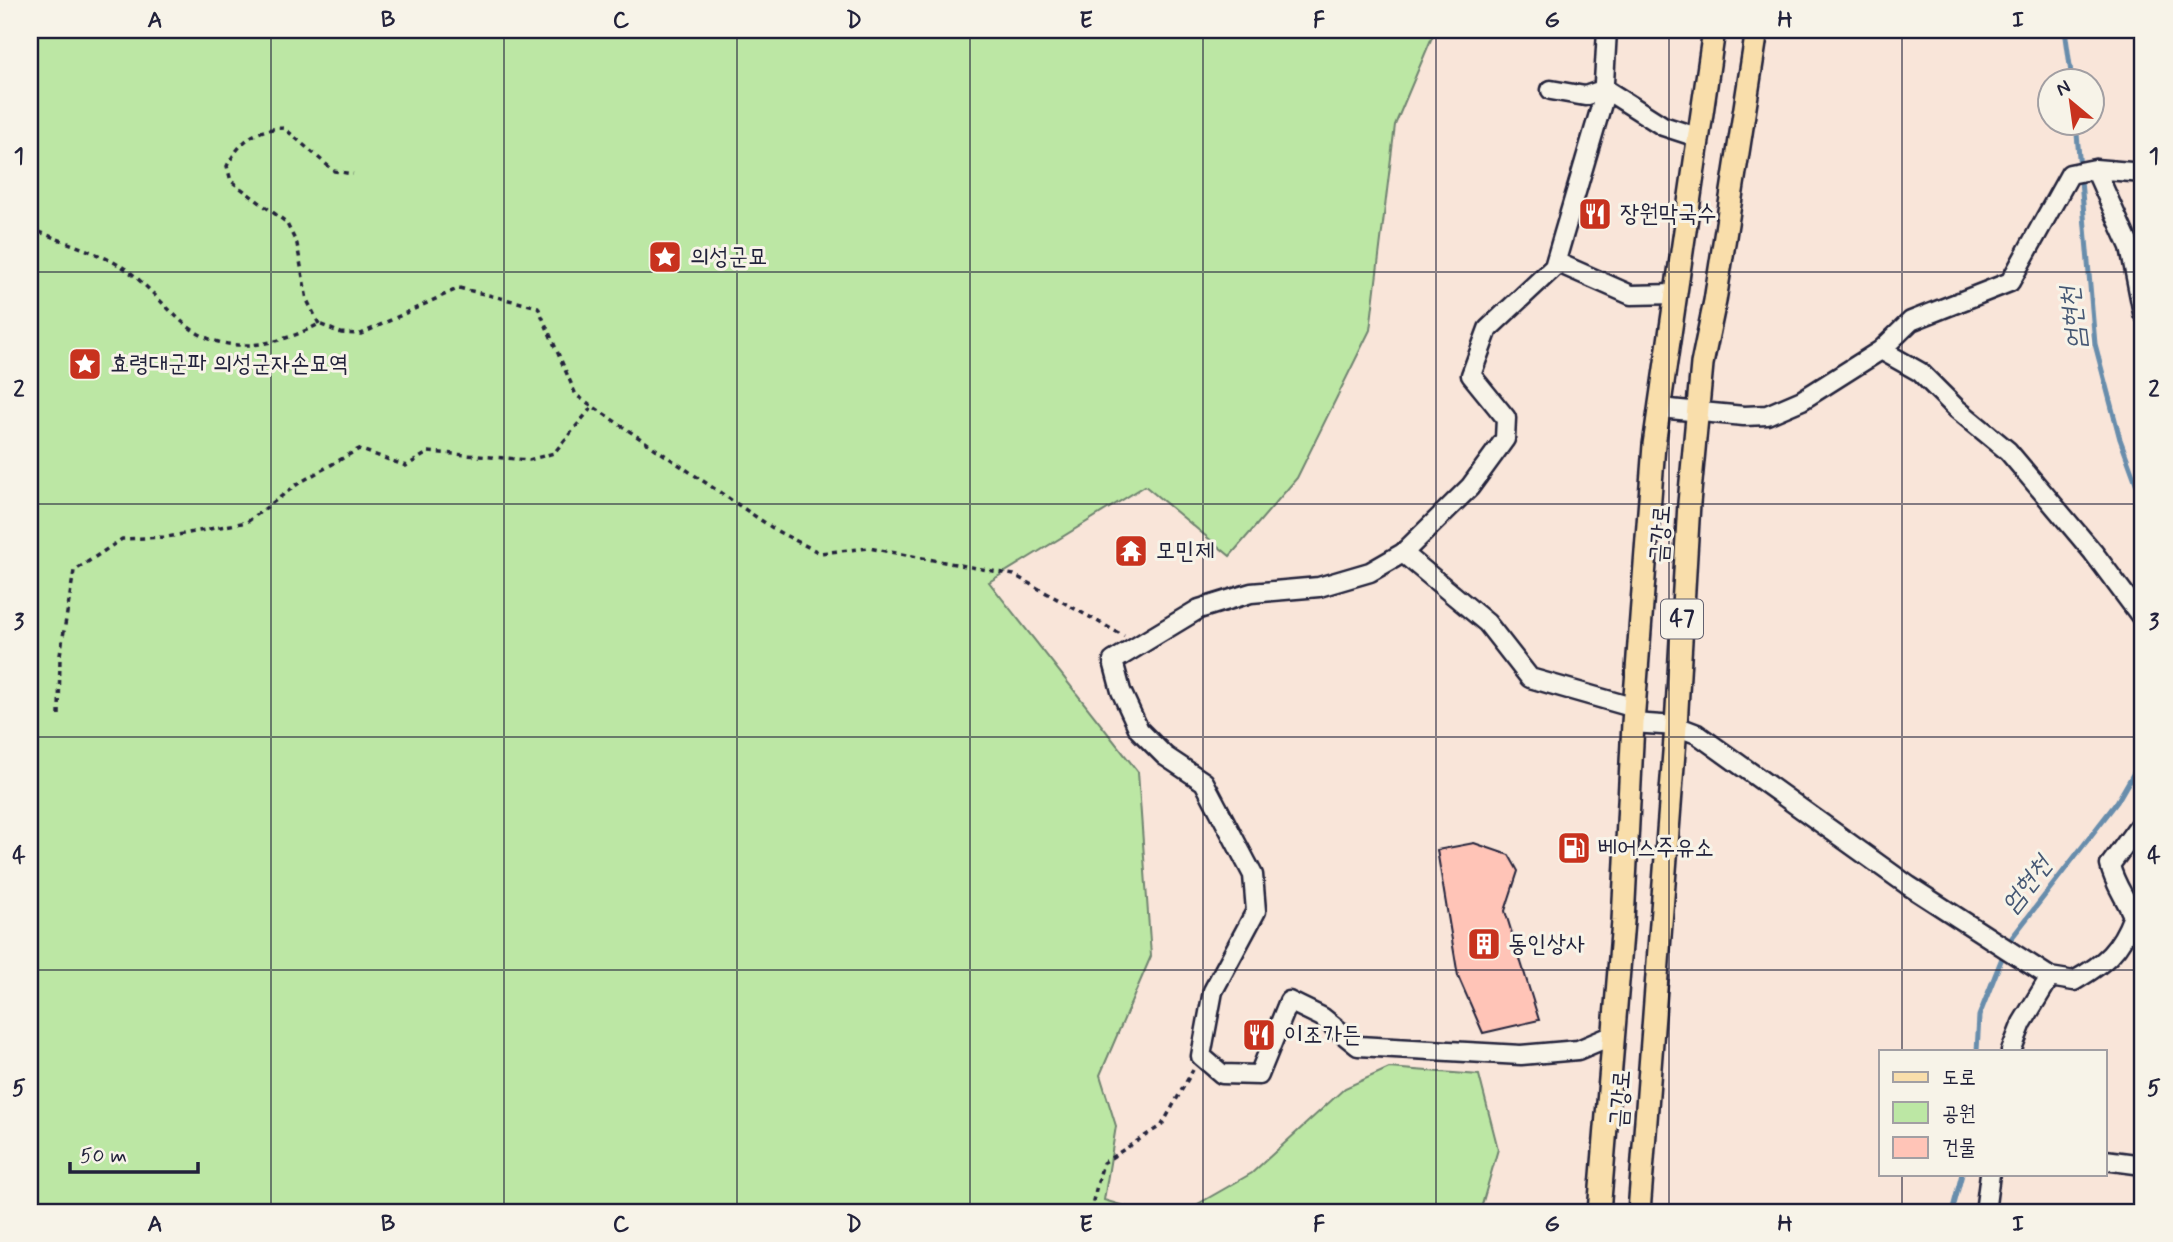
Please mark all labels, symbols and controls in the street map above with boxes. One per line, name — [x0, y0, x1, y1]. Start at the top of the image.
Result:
text: A — [147, 6, 163, 36]
text: B — [381, 6, 396, 36]
text: C — [613, 6, 630, 36]
text: D — [846, 6, 862, 36]
text: E — [1079, 6, 1093, 36]
text: F — [1313, 6, 1325, 36]
text: G — [1544, 6, 1560, 36]
text: H — [1777, 6, 1793, 36]
text: I — [2012, 6, 2024, 36]
north arrow — [2036, 66, 2106, 136]
text: N — [2052, 74, 2075, 102]
text: 1 — [14, 142, 24, 172]
text: 1 — [2149, 142, 2159, 172]
restaurant icon: 장원막국수 — [1576, 195, 1614, 233]
place label: 장원막국수 — [1620, 199, 1717, 230]
place icon: 의성군묘 — [646, 238, 684, 276]
place label: 의성군묘 — [690, 242, 767, 273]
water label: 엄현천 — [2053, 282, 2095, 351]
place icon: 효령대군파 의성군자손묘역 — [66, 345, 104, 383]
place label: 효령대군파 의성군자손묘역 — [110, 349, 348, 380]
text: 2 — [13, 375, 25, 405]
text: 2 — [2148, 375, 2160, 405]
street label: 금강로 — [1644, 504, 1678, 564]
temple icon: 모민제 — [1112, 532, 1150, 570]
place label: 모민제 — [1156, 536, 1214, 567]
road number: 47 — [1661, 600, 1703, 638]
text: 3 — [14, 608, 25, 638]
text: 3 — [2149, 608, 2160, 638]
fuel station icon: 베어스주유소 — [1555, 829, 1593, 867]
place label: 베어스주유소 — [1598, 833, 1714, 864]
text: 4 — [12, 841, 26, 871]
text: 4 — [2147, 841, 2161, 871]
water label: 엄현천 — [1994, 847, 2062, 920]
building icon: 동인상사 — [1465, 925, 1503, 963]
place label: 동인상사 — [1508, 929, 1585, 960]
restaurant icon: 이조가든 — [1240, 1016, 1278, 1054]
place label: 이조가든 — [1284, 1020, 1361, 1051]
legend — [1879, 1050, 2106, 1176]
text: 도로 — [1942, 1064, 1976, 1092]
street label: 금강로 — [1604, 1069, 1638, 1129]
text: 5 — [12, 1074, 26, 1104]
text: 5 — [2147, 1074, 2161, 1104]
text: 공원 — [1942, 1100, 1976, 1128]
scale bar — [70, 1130, 198, 1174]
text: 건물 — [1942, 1134, 1976, 1162]
text: 50 m — [80, 1142, 127, 1170]
text: A — [147, 1210, 163, 1240]
text: B — [381, 1210, 396, 1240]
text: C — [613, 1210, 630, 1240]
text: D — [846, 1210, 862, 1240]
text: E — [1079, 1210, 1093, 1240]
text: F — [1313, 1210, 1325, 1240]
text: G — [1544, 1210, 1560, 1240]
text: H — [1777, 1210, 1793, 1240]
text: I — [2012, 1210, 2024, 1240]

